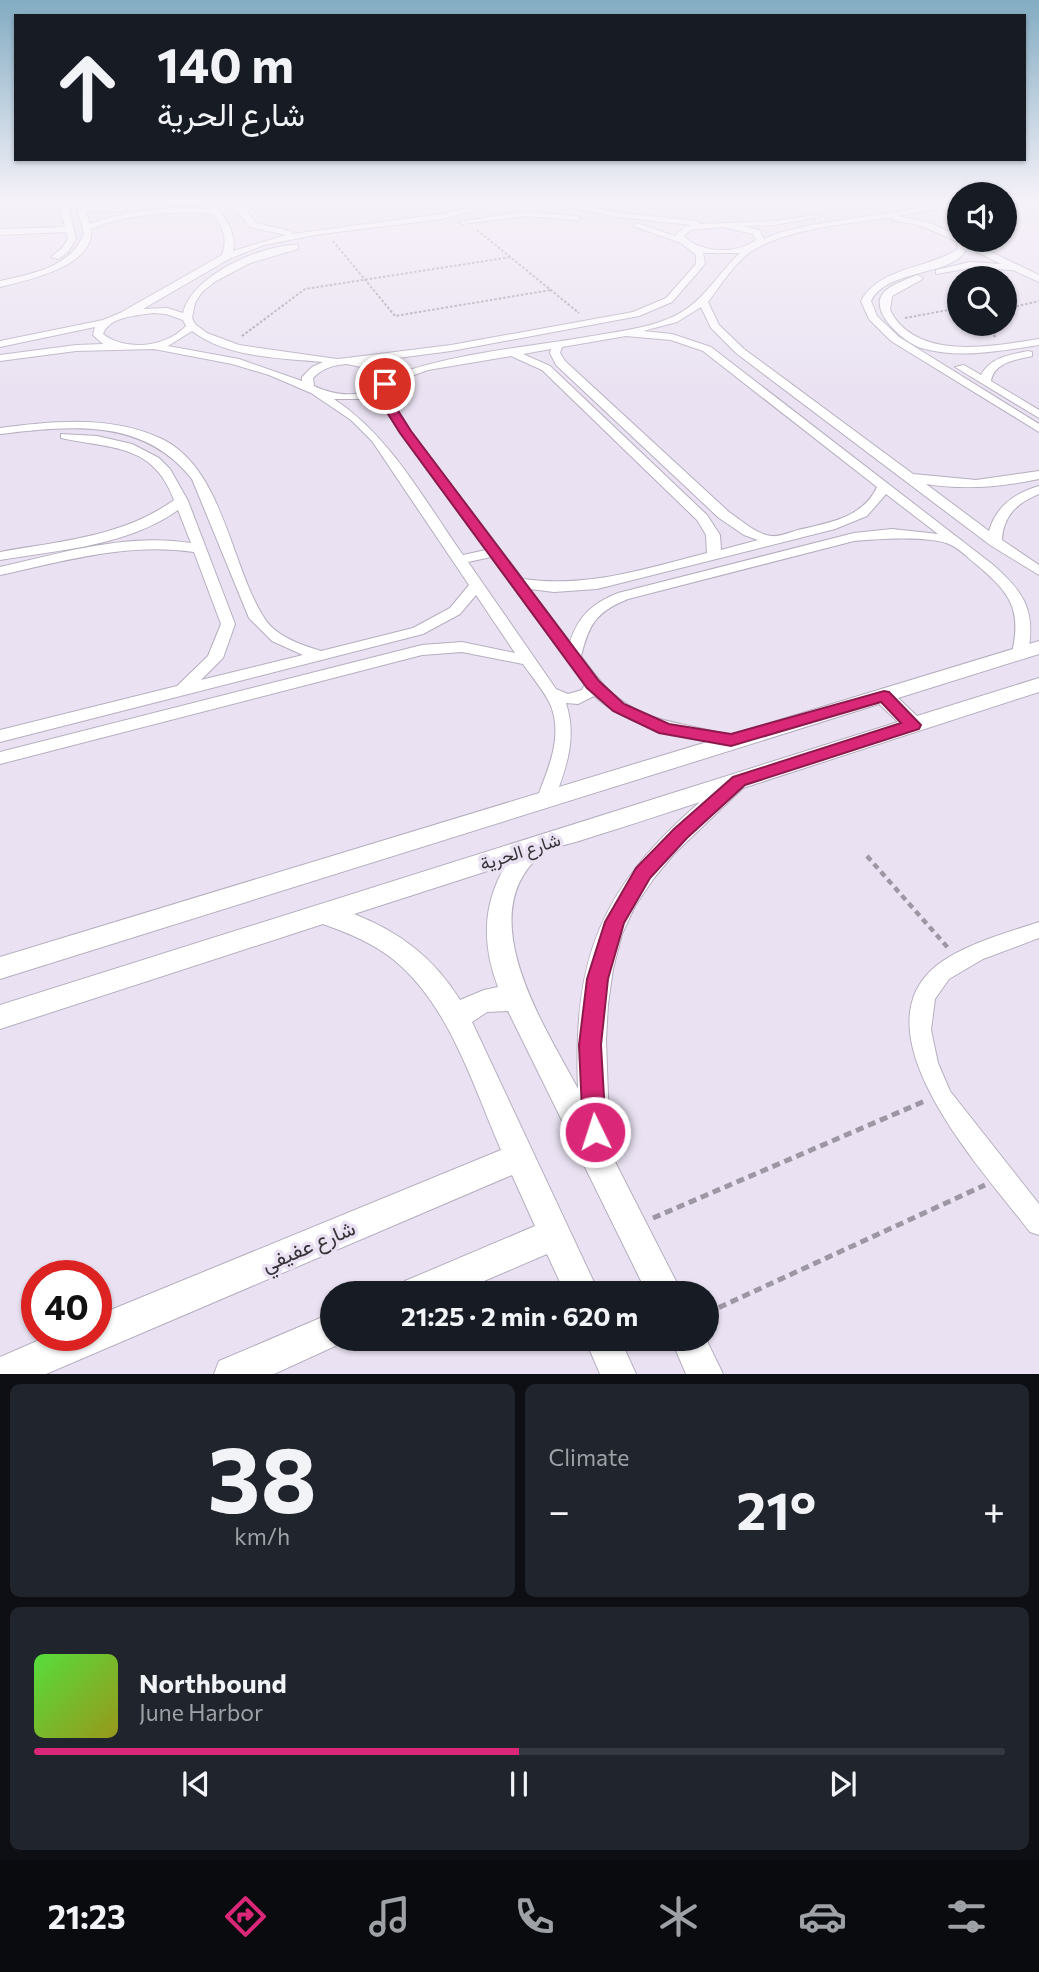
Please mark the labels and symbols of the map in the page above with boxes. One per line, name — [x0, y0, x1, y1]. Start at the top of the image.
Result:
pin — [355, 354, 415, 414]
street label: شارع الحرية — [477, 828, 564, 876]
position arrow — [558, 1095, 632, 1169]
street label: شارع عفيفي — [257, 1214, 361, 1281]
speed limit sign: 40 — [21, 1260, 112, 1351]

